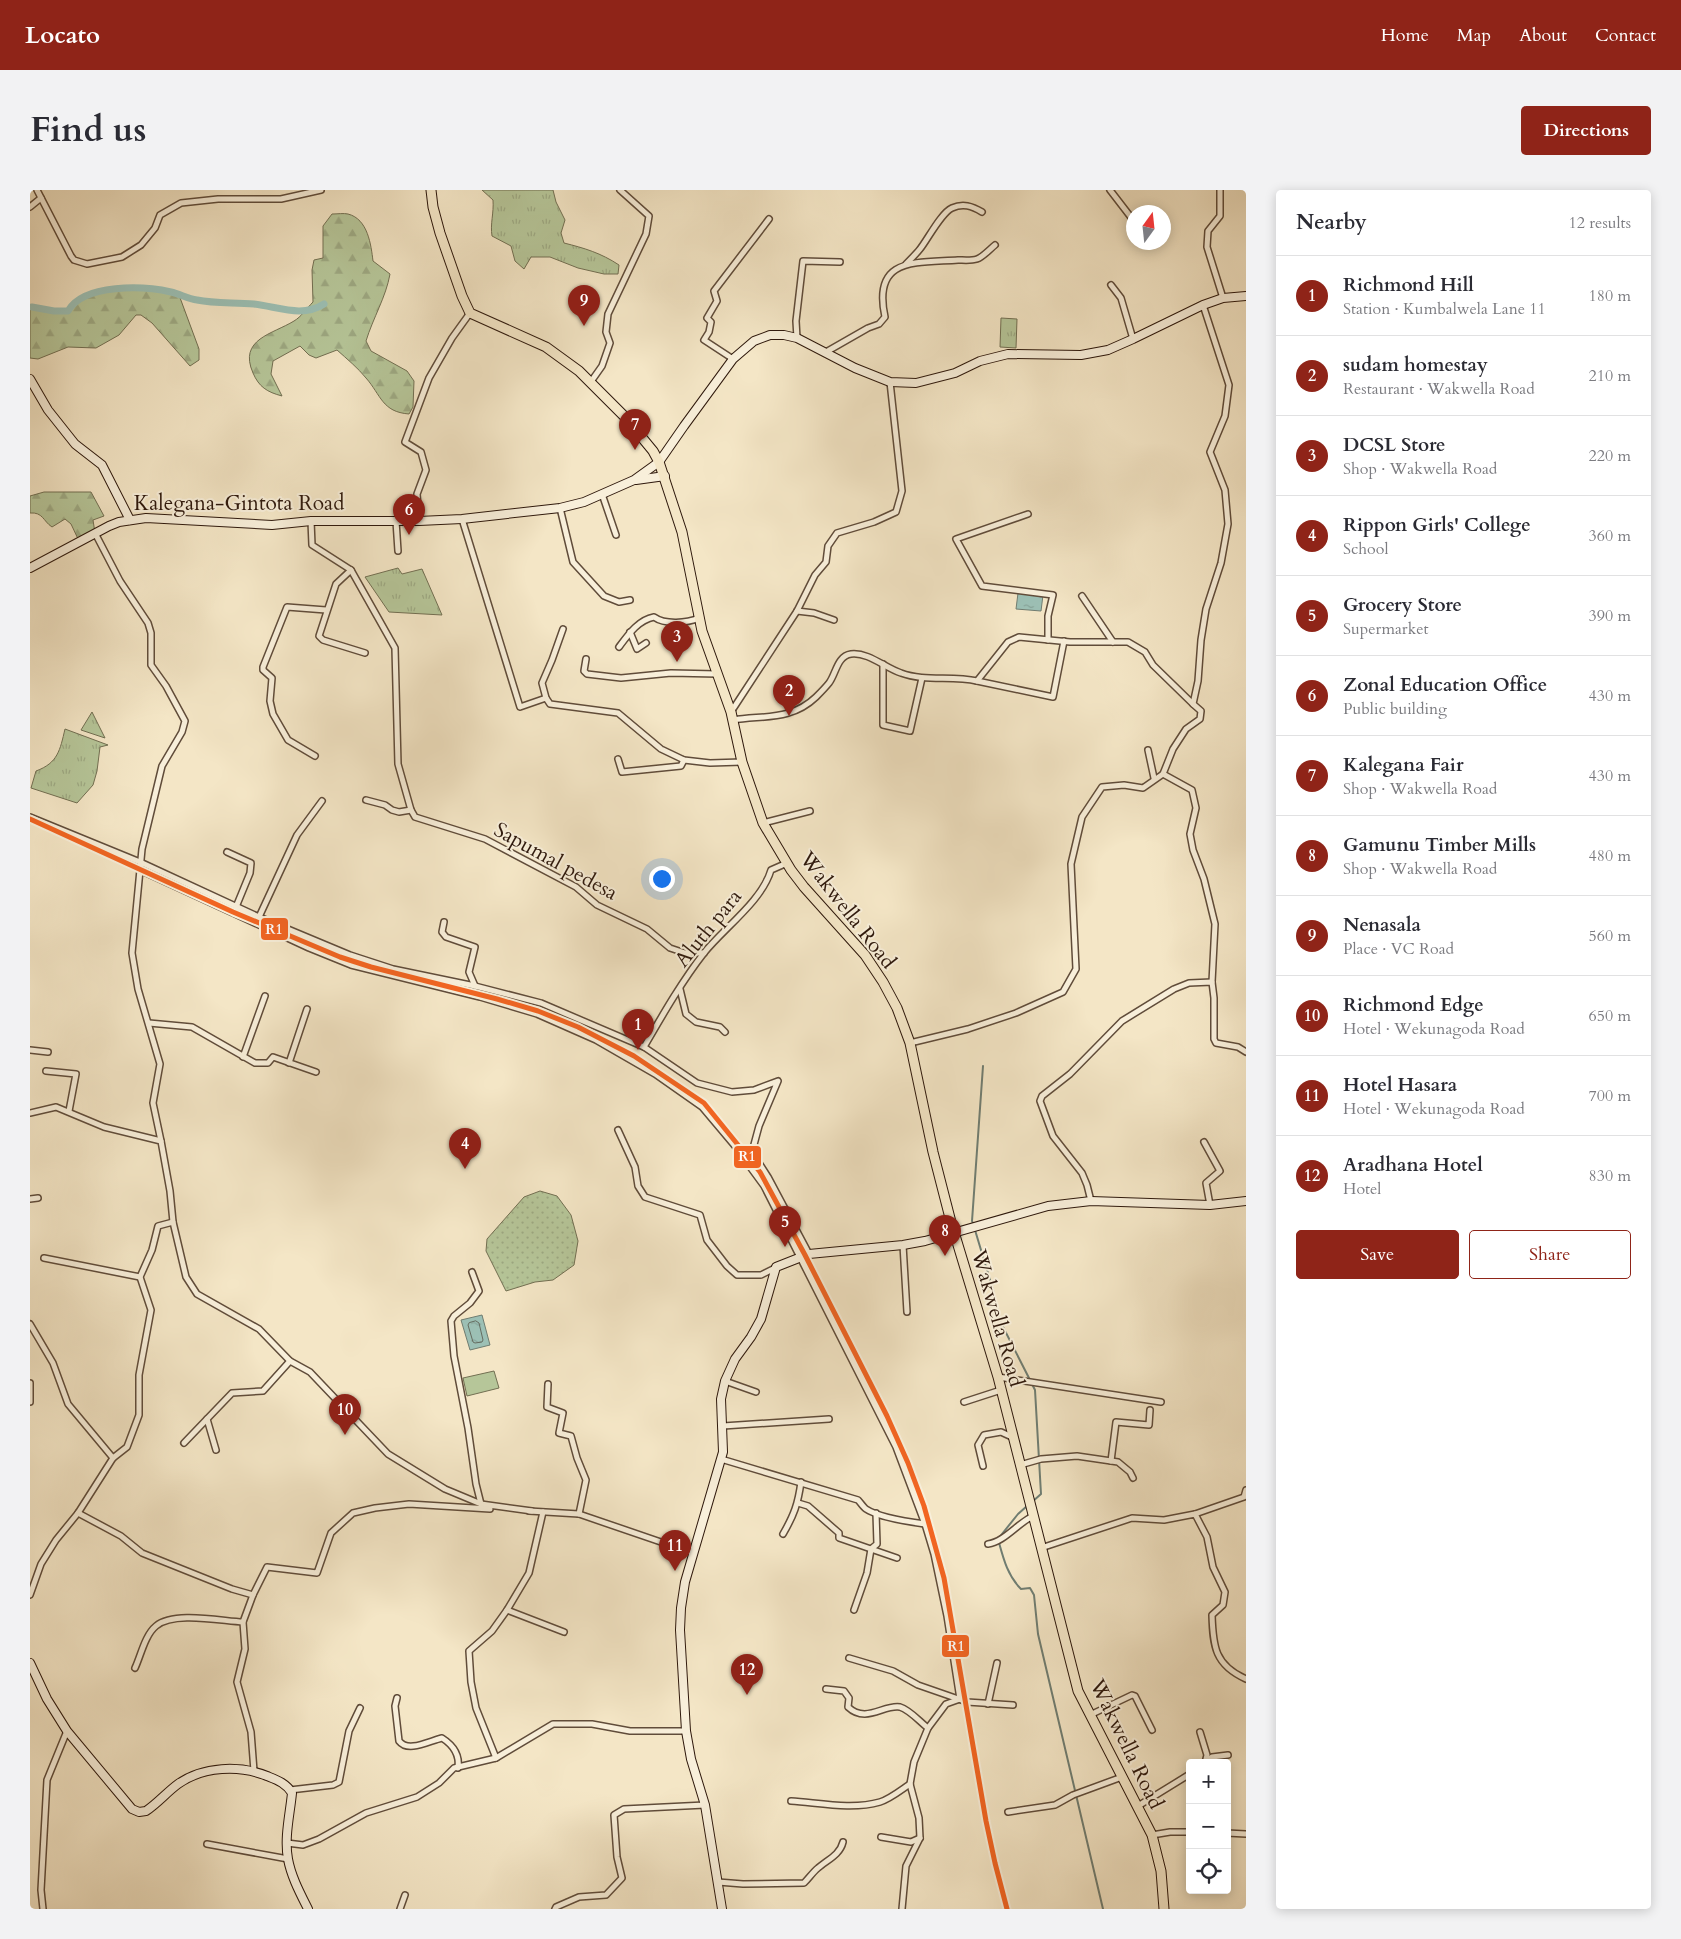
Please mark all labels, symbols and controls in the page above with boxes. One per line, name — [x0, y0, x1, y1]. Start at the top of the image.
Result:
text: Locato — [25, 19, 100, 52]
text: Home — [1381, 23, 1429, 48]
text: Map — [1457, 23, 1491, 48]
text: About — [1519, 23, 1567, 48]
text: Contact — [1595, 23, 1656, 48]
text: Find us — [30, 106, 146, 154]
button: Directions — [1521, 106, 1651, 155]
north arrow — [1126, 205, 1171, 250]
text: Nearby — [1296, 208, 1367, 237]
text: 12 results — [1569, 212, 1631, 234]
text: Richmond Hill — [1343, 272, 1474, 298]
pin: 9 — [568, 285, 600, 326]
text: 1 — [1308, 285, 1316, 307]
text: 180 m — [1589, 285, 1631, 307]
text: Station · Kumbalwela Lane 11 — [1343, 298, 1546, 320]
text: sudam homestay — [1343, 352, 1488, 378]
text: 2 — [1308, 365, 1316, 387]
text: 210 m — [1589, 365, 1631, 387]
text: Restaurant · Wakwella Road — [1343, 378, 1535, 400]
pin: 7 — [619, 409, 651, 450]
text: DCSL Store — [1343, 432, 1446, 458]
text: 3 — [1308, 445, 1316, 467]
text: 220 m — [1589, 445, 1631, 467]
text: Shop · Wakwella Road — [1343, 458, 1497, 480]
street label: Kalegana-Gintota Road — [134, 489, 344, 518]
pin: 6 — [393, 494, 425, 535]
text: Rippon Girls' College — [1343, 512, 1531, 538]
text: 4 — [1308, 525, 1316, 547]
text: 360 m — [1589, 525, 1631, 547]
text: School — [1343, 538, 1388, 560]
text: Grocery Store — [1343, 592, 1462, 618]
text: 5 — [1308, 605, 1316, 627]
text: 390 m — [1589, 605, 1631, 627]
text: Supermarket — [1343, 618, 1429, 640]
pin: 3 — [661, 621, 693, 662]
text: Zonal Education Office — [1343, 672, 1547, 698]
pin: 2 — [773, 675, 805, 716]
text: 6 — [1308, 685, 1316, 707]
text: 430 m — [1589, 685, 1631, 707]
text: Public building — [1343, 698, 1447, 720]
text: Kalegana Fair — [1343, 752, 1464, 778]
text: 7 — [1308, 765, 1316, 787]
text: 430 m — [1589, 765, 1631, 787]
text: Shop · Wakwella Road — [1343, 778, 1497, 800]
street label: Sapumal pedesa — [489, 815, 623, 907]
text: Gamunu Timber Mills — [1343, 832, 1536, 858]
street label: Wakwella Road — [792, 845, 903, 975]
text: 8 — [1308, 845, 1316, 867]
text: 480 m — [1589, 845, 1631, 867]
text: Shop · Wakwella Road — [1343, 858, 1497, 880]
your location — [649, 866, 675, 892]
street label: Aluth para — [668, 883, 749, 973]
text: Nenasala — [1343, 912, 1421, 938]
line badge: R1 — [260, 917, 289, 941]
text: R1 — [265, 920, 283, 939]
text: 9 — [1308, 925, 1316, 947]
text: 560 m — [1589, 925, 1631, 947]
text: Place · VC Road — [1343, 938, 1454, 960]
text: Richmond Edge — [1343, 992, 1484, 1018]
text: 10 — [1304, 1005, 1320, 1027]
text: 650 m — [1589, 1005, 1631, 1027]
pin: 1 — [622, 1009, 654, 1050]
text: Hotel · Wekunagoda Road — [1343, 1018, 1525, 1040]
text: Hotel Hasara — [1343, 1072, 1457, 1098]
text: 11 — [1304, 1085, 1320, 1107]
text: 700 m — [1589, 1085, 1631, 1107]
text: Hotel · Wekunagoda Road — [1343, 1098, 1525, 1120]
pin: 4 — [449, 1128, 481, 1169]
line badge: R1 — [733, 1145, 762, 1169]
text: R1 — [738, 1147, 756, 1166]
text: Aradhana Hotel — [1343, 1152, 1483, 1178]
text: 12 — [1304, 1165, 1320, 1187]
text: 830 m — [1589, 1165, 1631, 1187]
text: Hotel — [1343, 1178, 1381, 1200]
pin: 5 — [769, 1206, 801, 1247]
pin: 8 — [929, 1215, 961, 1256]
button: Save — [1296, 1230, 1459, 1279]
button: Share — [1469, 1230, 1631, 1279]
street label: Wakwella Road — [964, 1245, 1031, 1390]
pin: 10 — [329, 1394, 361, 1435]
pin: 11 — [659, 1530, 691, 1571]
line badge: R1 — [941, 1634, 970, 1658]
text: R1 — [947, 1637, 965, 1656]
pin: 12 — [731, 1654, 763, 1695]
street label: Wakwella Road — [1082, 1673, 1171, 1814]
map controls — [1186, 1759, 1231, 1894]
button: + — [1186, 1759, 1231, 1804]
button: − — [1186, 1804, 1231, 1849]
button: locate — [1186, 1849, 1231, 1894]

